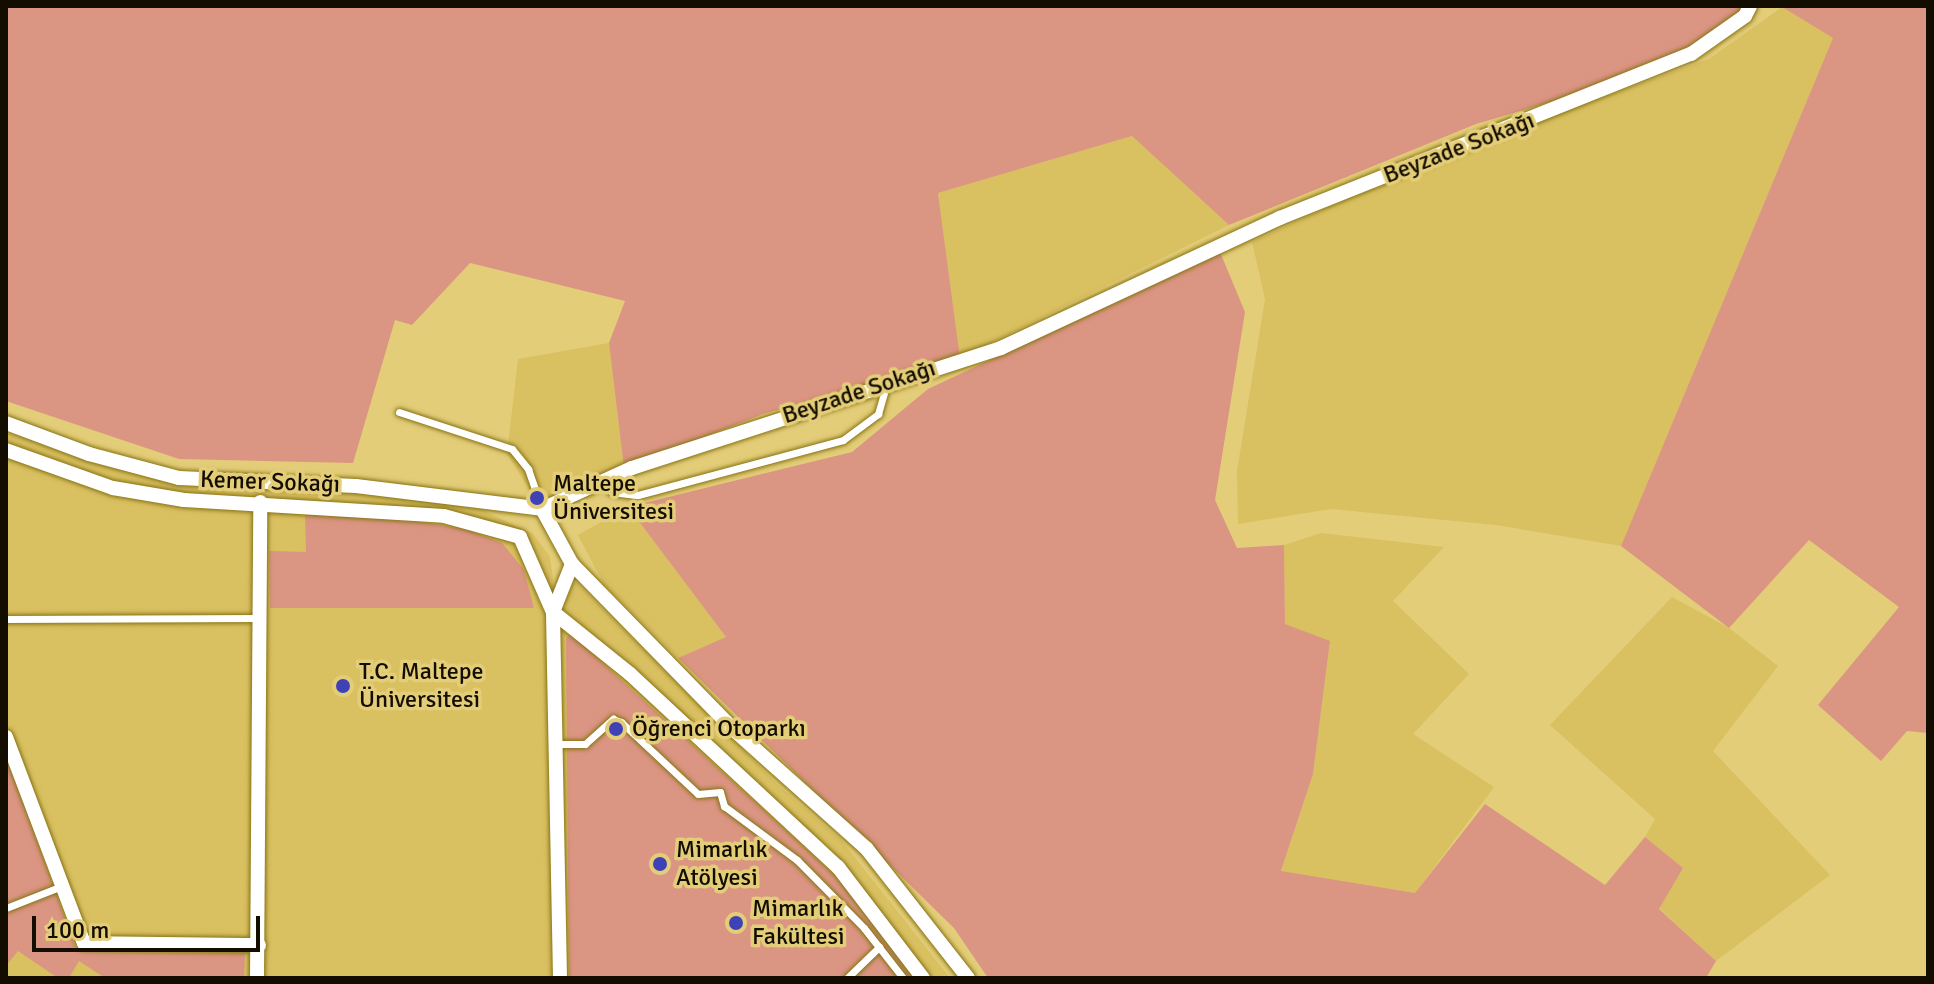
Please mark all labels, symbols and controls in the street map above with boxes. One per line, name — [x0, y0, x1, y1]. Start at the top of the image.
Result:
street label: Beyzade Sokağı — [1379, 106, 1539, 190]
street label: Beyzade Sokağı — [779, 354, 939, 430]
street label: Kemer Sokağı — [199, 465, 341, 499]
place label: Maltepe Üniversitesi — [553, 470, 674, 526]
marker: Maltepe Üniversitesi — [528, 489, 546, 507]
place label: T.C. Maltepe Üniversitesi — [359, 658, 484, 714]
marker: T.C. Maltepe Üniversitesi — [334, 677, 352, 695]
place label: Öğrenci Otoparkı — [632, 715, 806, 743]
marker: Öğrenci Otoparkı — [607, 720, 625, 738]
place label: Mimarlık Atölyesi — [676, 836, 767, 892]
marker: Mimarlık Atölyesi — [651, 855, 669, 873]
place label: Mimarlık Fakültesi — [752, 895, 845, 951]
scale bar — [36, 900, 264, 950]
marker: Mimarlık Fakültesi — [727, 914, 745, 932]
text: 100 m — [46, 915, 109, 945]

